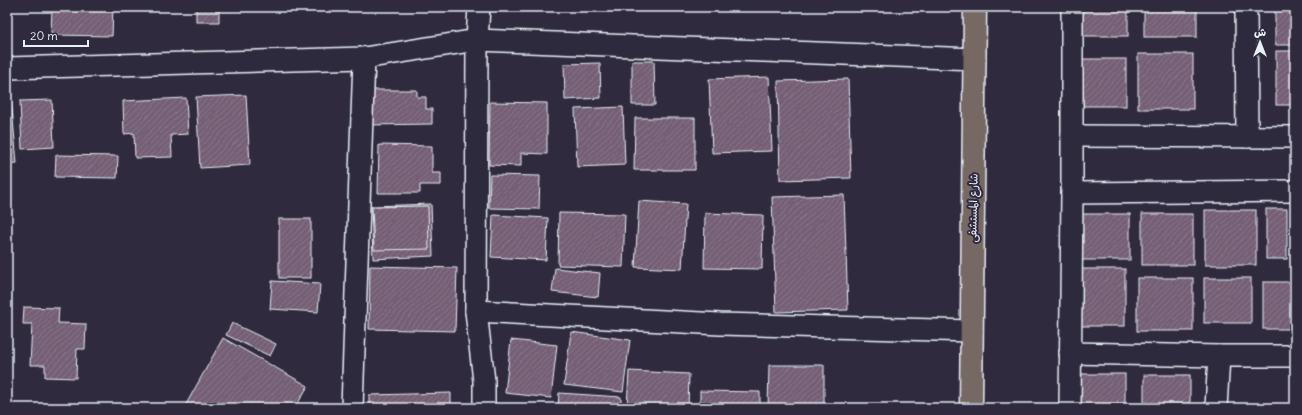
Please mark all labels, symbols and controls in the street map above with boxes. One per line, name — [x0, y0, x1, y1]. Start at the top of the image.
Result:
scale bar — [24, 22, 88, 48]
north arrow — [1240, 22, 1280, 62]
text: ش — [1254, 25, 1266, 39]
text: 20 m — [30, 28, 58, 43]
street label: شارع المستشفى — [965, 173, 983, 243]

